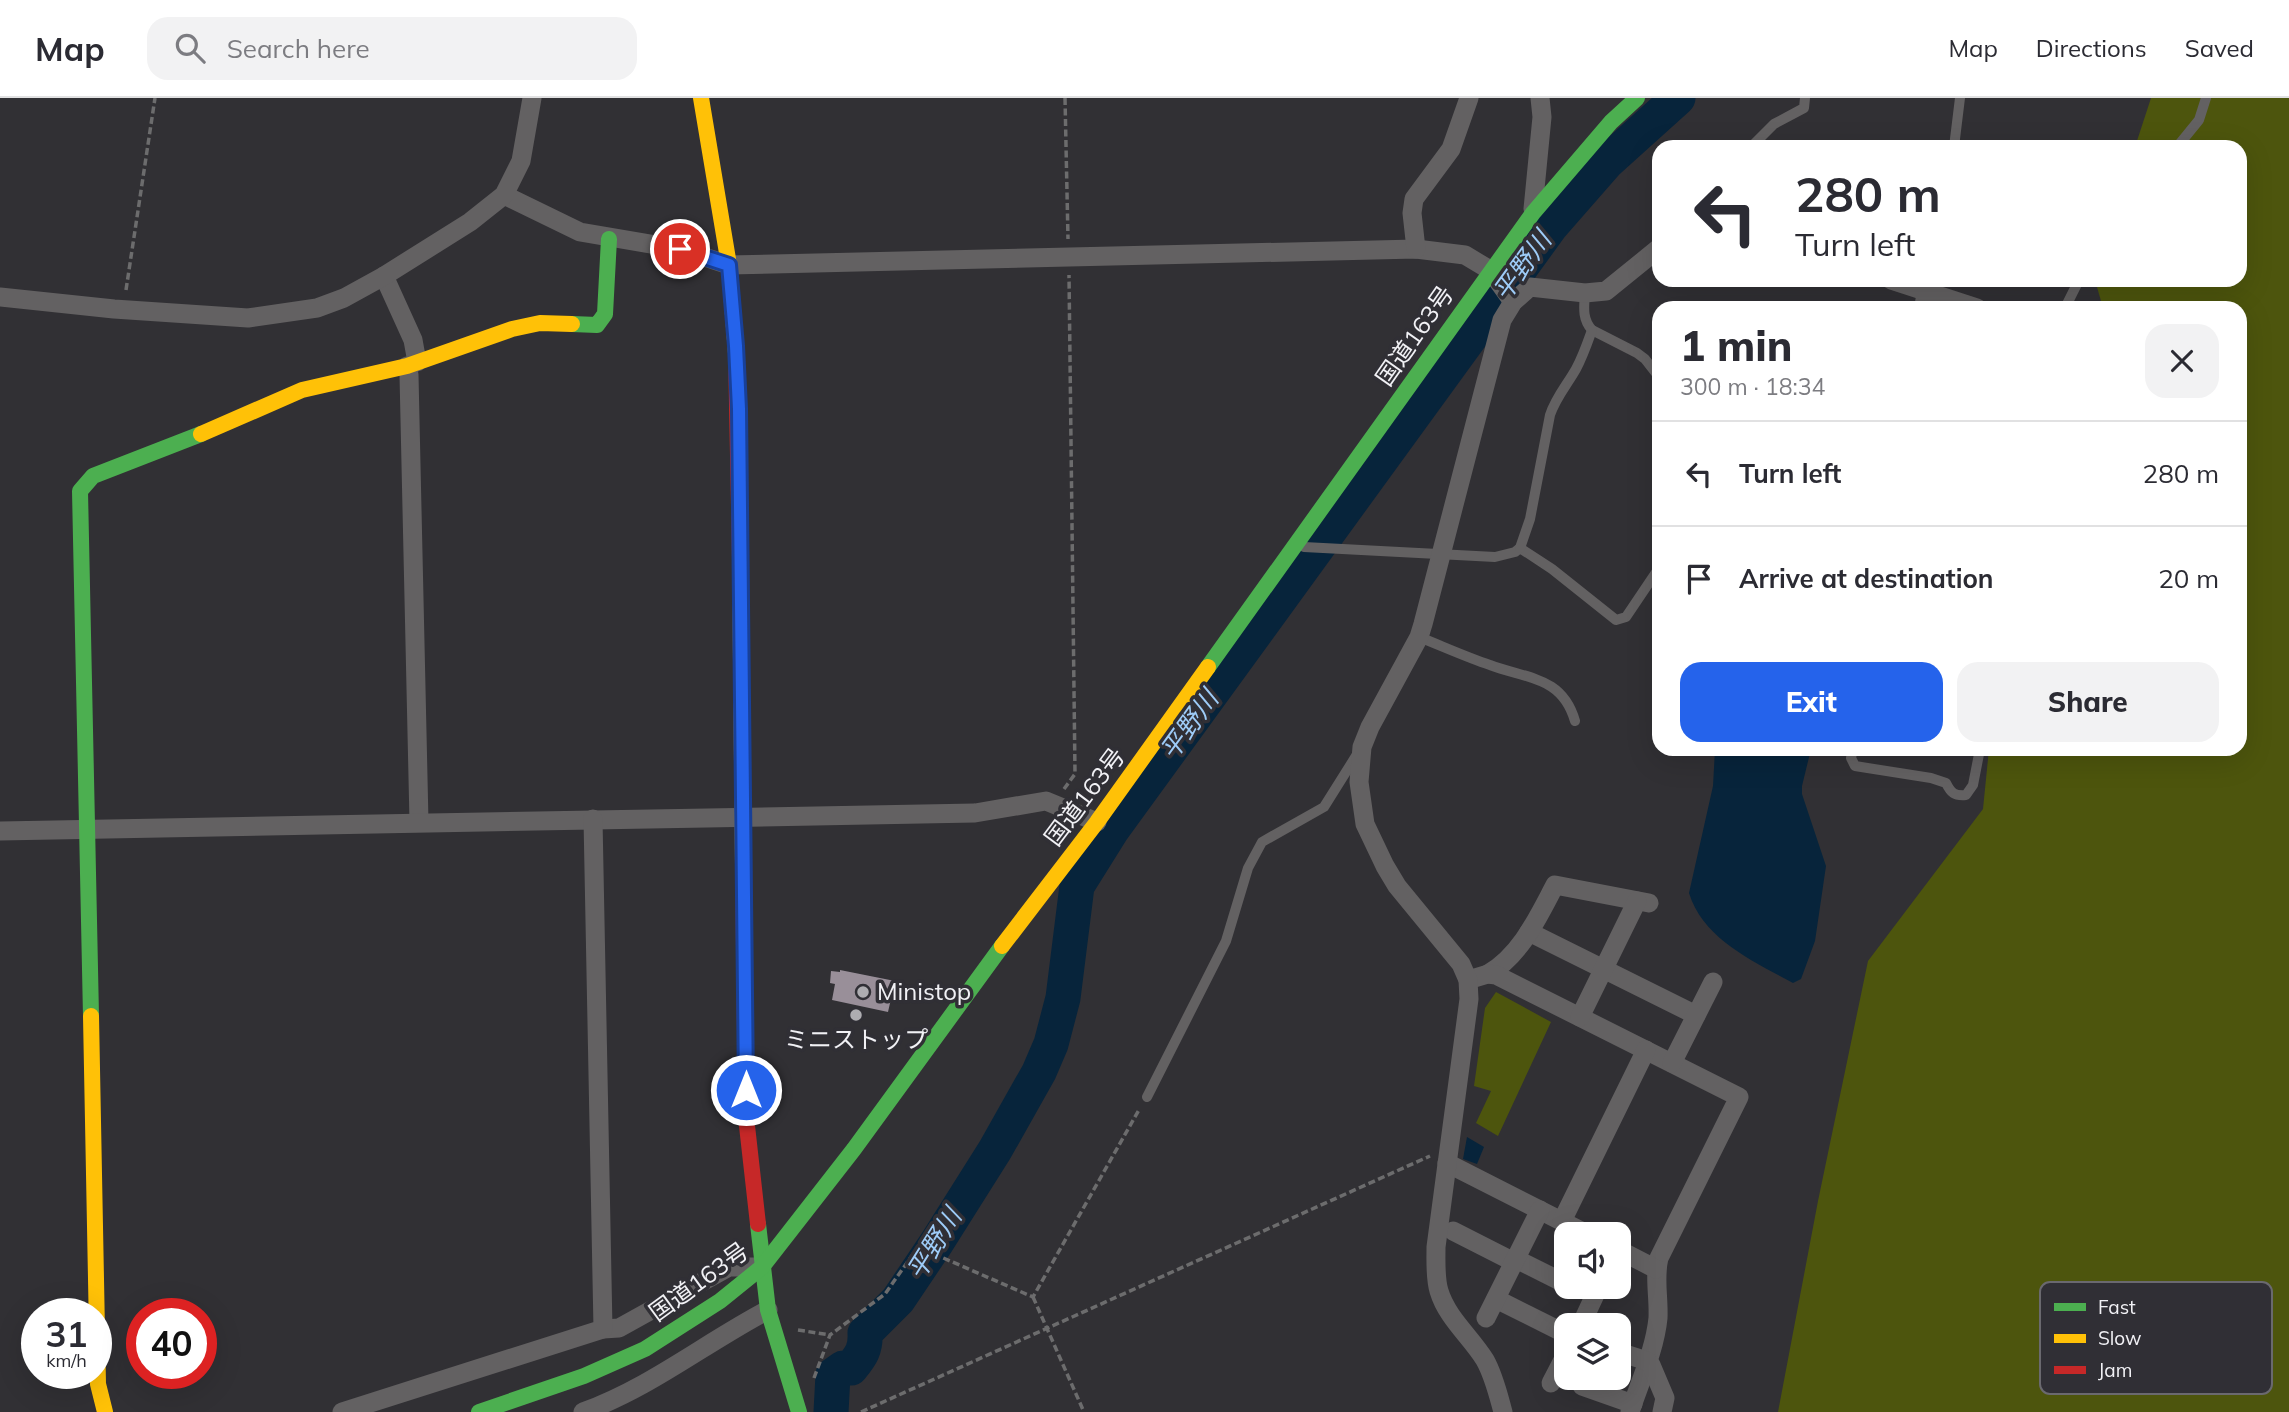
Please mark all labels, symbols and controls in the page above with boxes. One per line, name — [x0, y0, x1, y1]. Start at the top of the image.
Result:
search box — [147, 17, 637, 80]
text: Map — [35, 28, 105, 69]
icon: search — [171, 29, 209, 67]
text: Search here — [227, 32, 370, 65]
text: Map — [1948, 33, 1998, 63]
text: Directions — [2036, 33, 2147, 63]
text: Saved — [2185, 33, 2254, 63]
text: 280 m — [1795, 163, 1941, 224]
icon: left — [1680, 168, 1771, 259]
pin — [650, 219, 710, 279]
water label: 平野川 — [1485, 222, 1560, 307]
text: Turn left — [1795, 224, 1915, 264]
icon: arrive — [661, 230, 699, 268]
street label: 国道163号 — [1369, 280, 1460, 391]
text: 1 min — [1680, 319, 1793, 372]
button: close — [2145, 324, 2219, 398]
text: 300 m · 18:34 — [1680, 372, 1825, 401]
icon: left — [1680, 455, 1718, 493]
text: Turn left — [1739, 457, 1841, 490]
text: 280 m — [2143, 457, 2219, 490]
icon: arrive — [1680, 560, 1718, 598]
text: Arrive at destination — [1739, 562, 1994, 595]
text: 20 m — [2158, 562, 2219, 595]
button: Exit — [1680, 662, 1943, 742]
button: Share — [1957, 662, 2219, 742]
water label: 平野川 — [1152, 681, 1227, 766]
street label: 国道163号 — [1038, 741, 1131, 851]
place label: Ministop — [877, 976, 971, 1006]
marker: Ministop — [855, 984, 871, 1000]
marker: ミニストップ — [848, 1007, 864, 1023]
place label: ミニストップ — [784, 1024, 928, 1054]
position arrow — [709, 1053, 783, 1127]
water label: 平野川 — [899, 1199, 970, 1286]
map controls — [1554, 1222, 1631, 1390]
button: sound — [1554, 1222, 1631, 1299]
street label: 国道163号 — [643, 1235, 754, 1327]
legend — [2040, 1282, 2272, 1394]
text: Fast — [2098, 1295, 2136, 1319]
speed limit sign: 40 — [126, 1298, 217, 1389]
text: 31 — [45, 1312, 88, 1356]
button: layers — [1554, 1313, 1631, 1390]
text: Slow — [2098, 1326, 2142, 1350]
text: km/h — [46, 1349, 87, 1372]
text: Jam — [2098, 1358, 2132, 1382]

